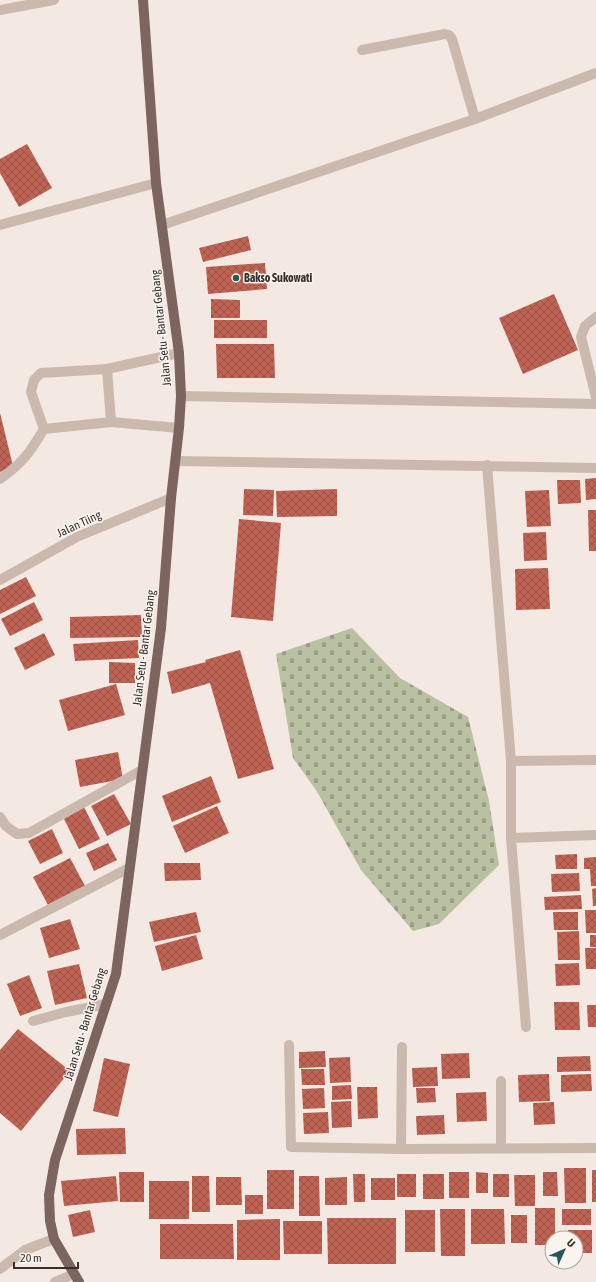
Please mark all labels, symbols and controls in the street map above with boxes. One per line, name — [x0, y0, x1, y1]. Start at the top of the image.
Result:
street label: Jalan Setu - Bantar Gebang — [148, 268, 174, 387]
place label: Bakso Sukowati — [244, 271, 313, 285]
marker: Bakso Sukowati — [231, 273, 241, 283]
street label: Jalan Tiing — [55, 507, 104, 540]
street label: Jalan Setu - Bantar Gebang — [130, 588, 158, 707]
street label: Jalan Setu - Bantar Gebang — [61, 965, 109, 1082]
north arrow — [544, 1230, 584, 1270]
text: U — [565, 1236, 578, 1249]
scale bar — [14, 1244, 78, 1270]
text: 20 m — [20, 1251, 42, 1265]

